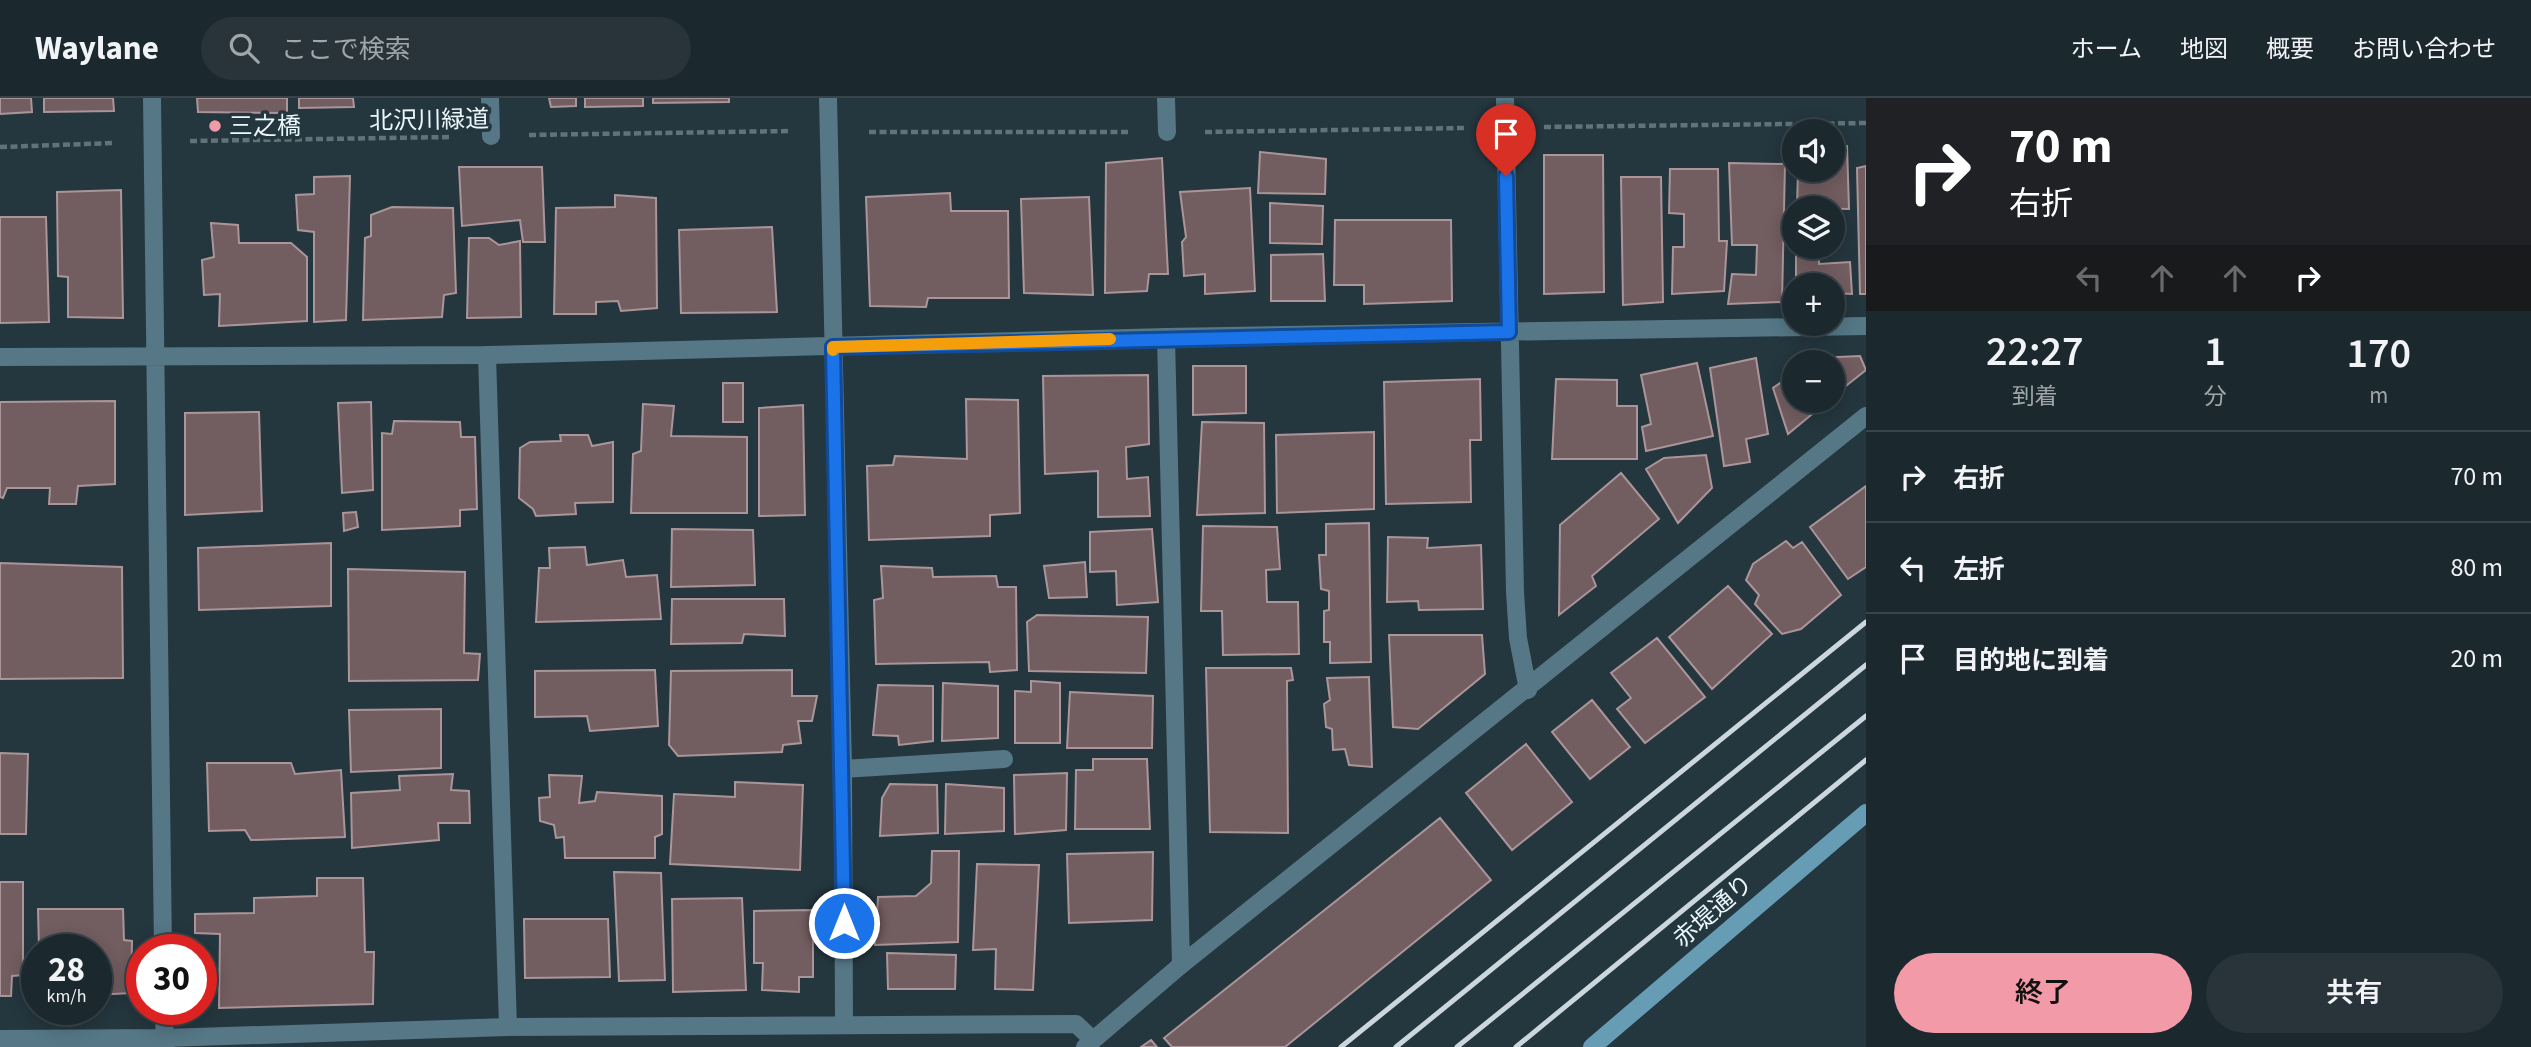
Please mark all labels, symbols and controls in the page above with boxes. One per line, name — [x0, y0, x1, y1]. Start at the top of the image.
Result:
search box — [201, 17, 691, 80]
text: Waylane — [35, 25, 159, 72]
icon: search — [225, 29, 263, 67]
text: ここで検索 — [281, 31, 411, 68]
text: ホーム — [2071, 32, 2142, 67]
text: 地図 — [2180, 32, 2228, 67]
text: 概要 — [2266, 32, 2314, 67]
text: お問い合わせ — [2352, 32, 2496, 67]
street label: 北沢川緑道 — [369, 102, 489, 139]
pin — [1476, 104, 1536, 176]
place label: 三之橋 — [229, 109, 301, 144]
text: 70 m — [2009, 112, 2113, 182]
icon: arrive — [1487, 115, 1525, 153]
marker: 三之橋 — [207, 118, 223, 134]
map controls — [1782, 119, 1845, 413]
button: sound — [1782, 119, 1845, 182]
icon: right — [1894, 126, 1985, 217]
text: 右折 — [2009, 181, 2073, 227]
button: layers — [1782, 196, 1845, 259]
icon: left — [2070, 259, 2108, 297]
icon: ahead — [2143, 259, 2181, 297]
icon: ahead — [2216, 259, 2254, 297]
icon: right — [2289, 259, 2327, 297]
button: + — [1782, 273, 1845, 336]
text: 22:27 — [1986, 322, 2084, 382]
text: 1 — [2204, 322, 2226, 382]
text: 170 — [2346, 324, 2411, 384]
button: − — [1782, 350, 1845, 413]
text: m — [2369, 379, 2388, 412]
text: 到着 — [2012, 380, 2058, 413]
text: 分 — [2204, 380, 2227, 413]
icon: right — [1894, 458, 1932, 496]
text: 70 m — [2450, 458, 2503, 495]
text: 右折 — [1953, 460, 2005, 497]
icon: left — [1894, 549, 1932, 587]
text: 80 m — [2450, 549, 2503, 586]
text: 左折 — [1953, 551, 2005, 588]
icon: arrive — [1894, 640, 1932, 678]
text: 20 m — [2450, 640, 2503, 677]
text: 目的地に到着 — [1953, 642, 2109, 679]
street label: 赤堤通り — [1666, 867, 1761, 956]
position arrow — [807, 886, 881, 960]
speed limit sign: 30 — [126, 934, 217, 1025]
text: 28 — [48, 945, 85, 995]
button: 終了 — [1894, 953, 2192, 1033]
button: 共有 — [2206, 953, 2503, 1033]
text: km/h — [47, 984, 86, 1009]

